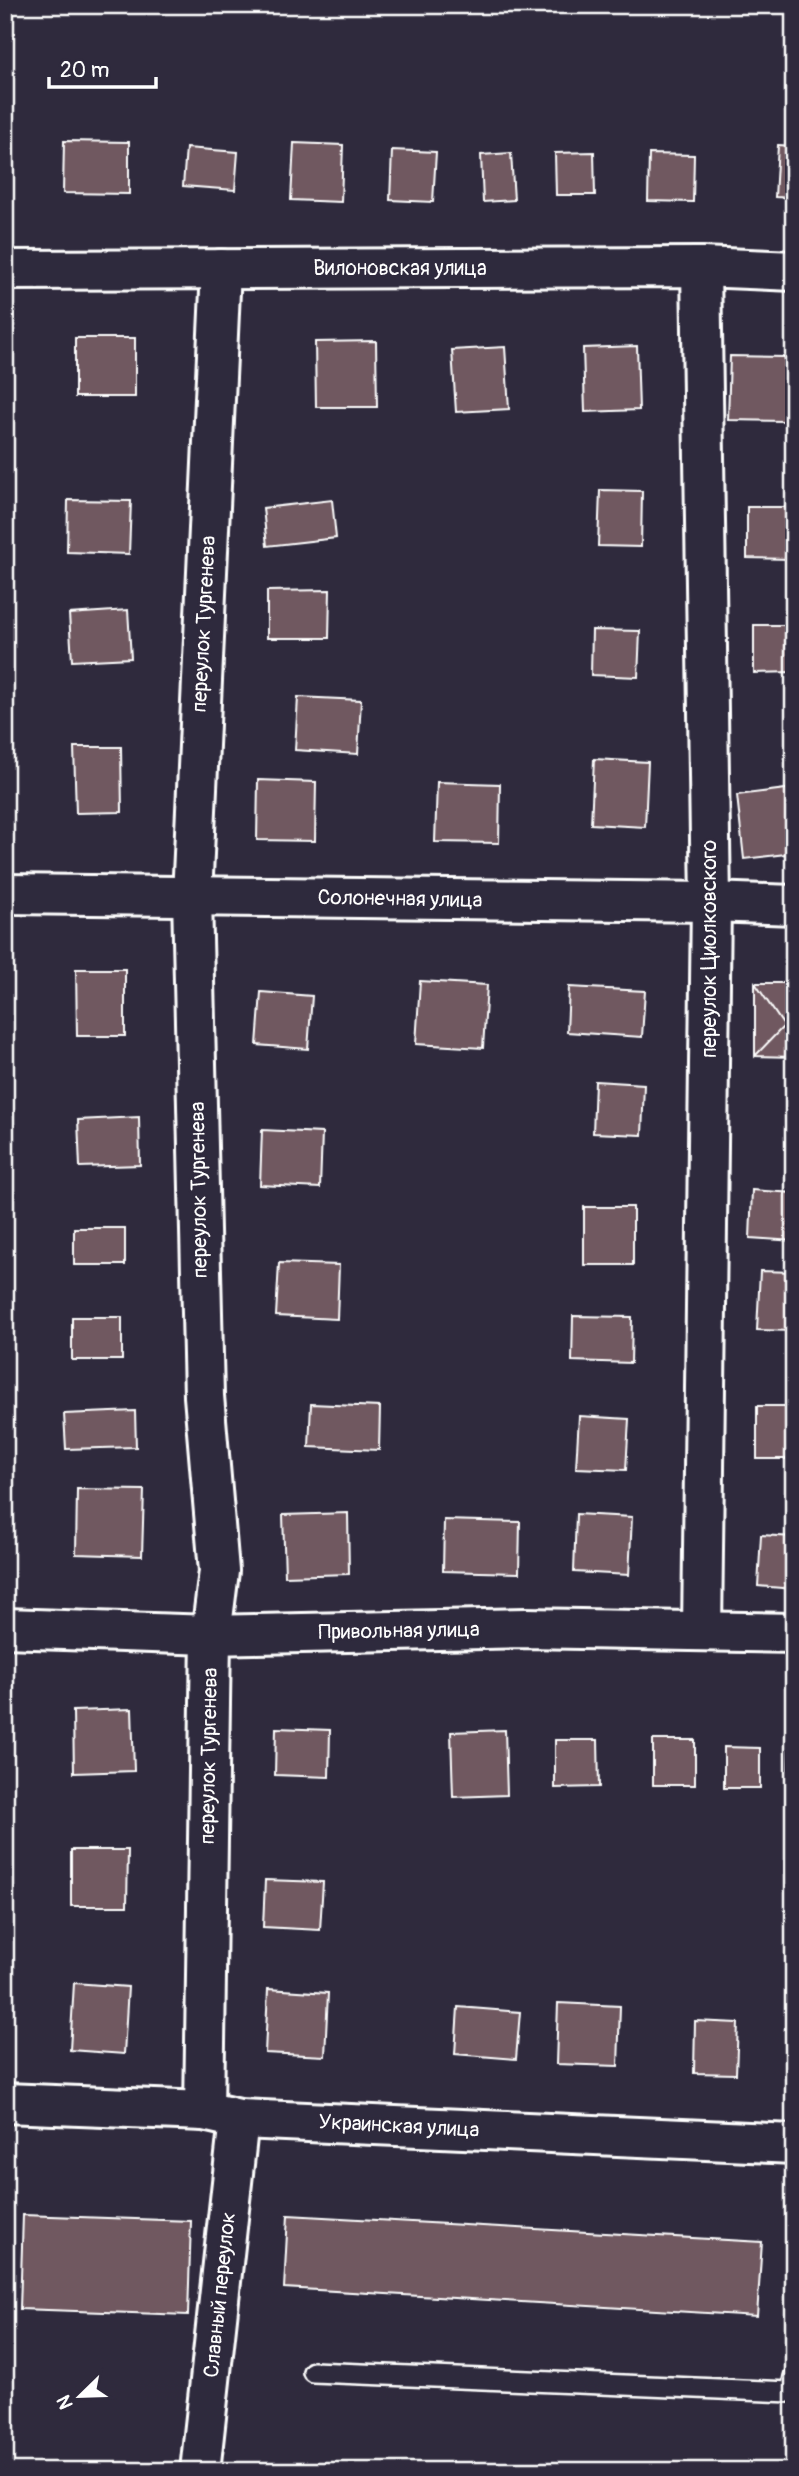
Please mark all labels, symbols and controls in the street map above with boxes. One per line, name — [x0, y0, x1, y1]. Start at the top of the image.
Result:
scale bar — [49, 46, 156, 90]
text: 20 m — [60, 57, 109, 84]
street label: Вилоновская улица — [313, 255, 487, 282]
street label: переулок Тургенева — [186, 535, 222, 713]
street label: переулок Циолковского — [696, 840, 723, 1058]
street label: Солонечная улица — [317, 884, 483, 914]
street label: переулок Тургенева — [184, 1101, 214, 1279]
street label: Привольная улица — [318, 1616, 480, 1646]
street label: переулок Тургенева — [194, 1667, 224, 1845]
street label: Украинская улица — [318, 2108, 480, 2144]
street label: Славный переулок — [198, 2211, 242, 2379]
north arrow — [46, 2360, 116, 2430]
text: N — [52, 2392, 79, 2413]

